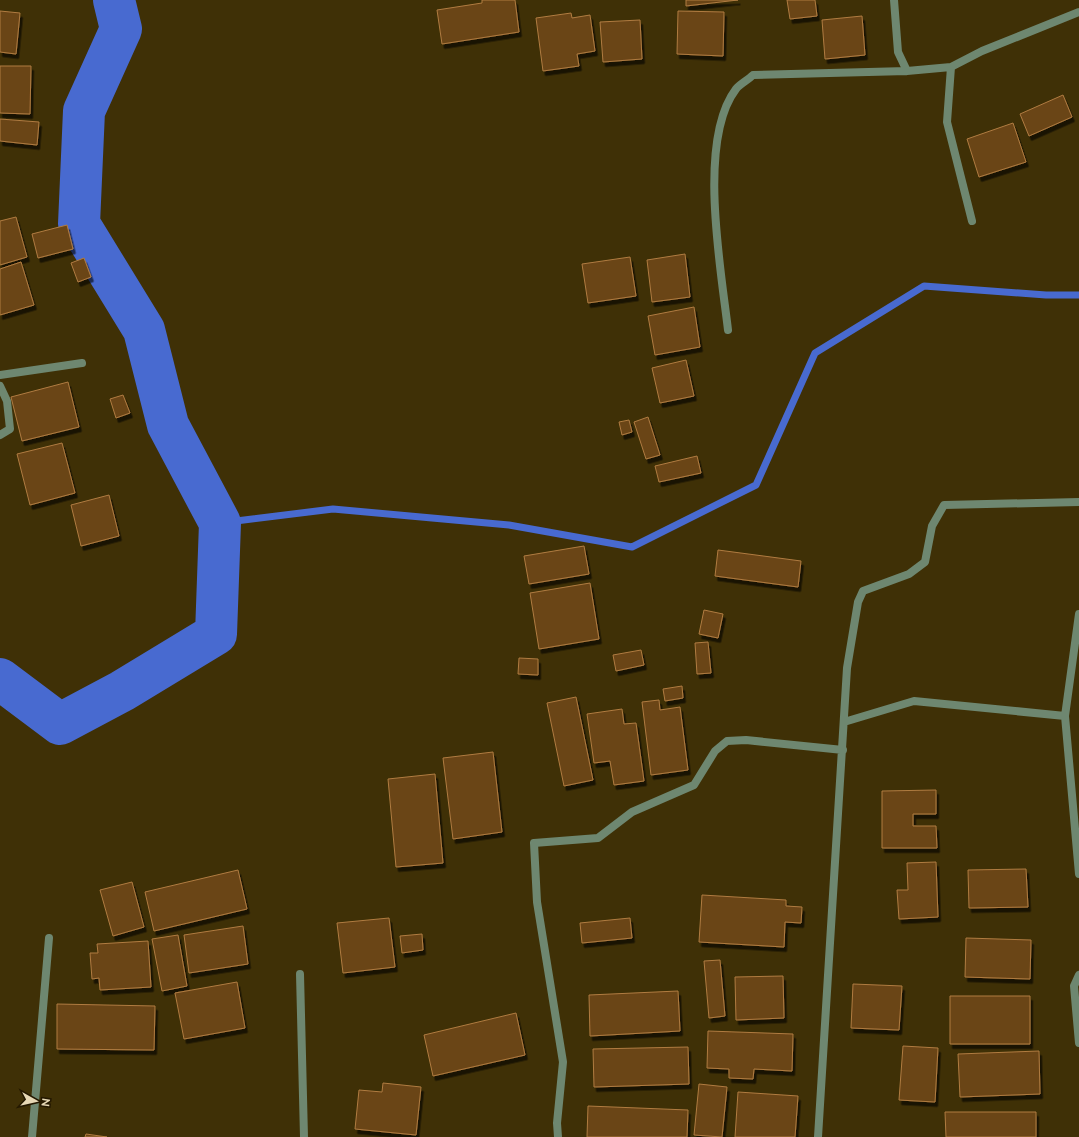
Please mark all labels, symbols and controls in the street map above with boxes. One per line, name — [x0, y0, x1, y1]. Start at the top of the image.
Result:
north arrow — [16, 1081, 56, 1121]
text: N — [38, 1097, 52, 1107]

